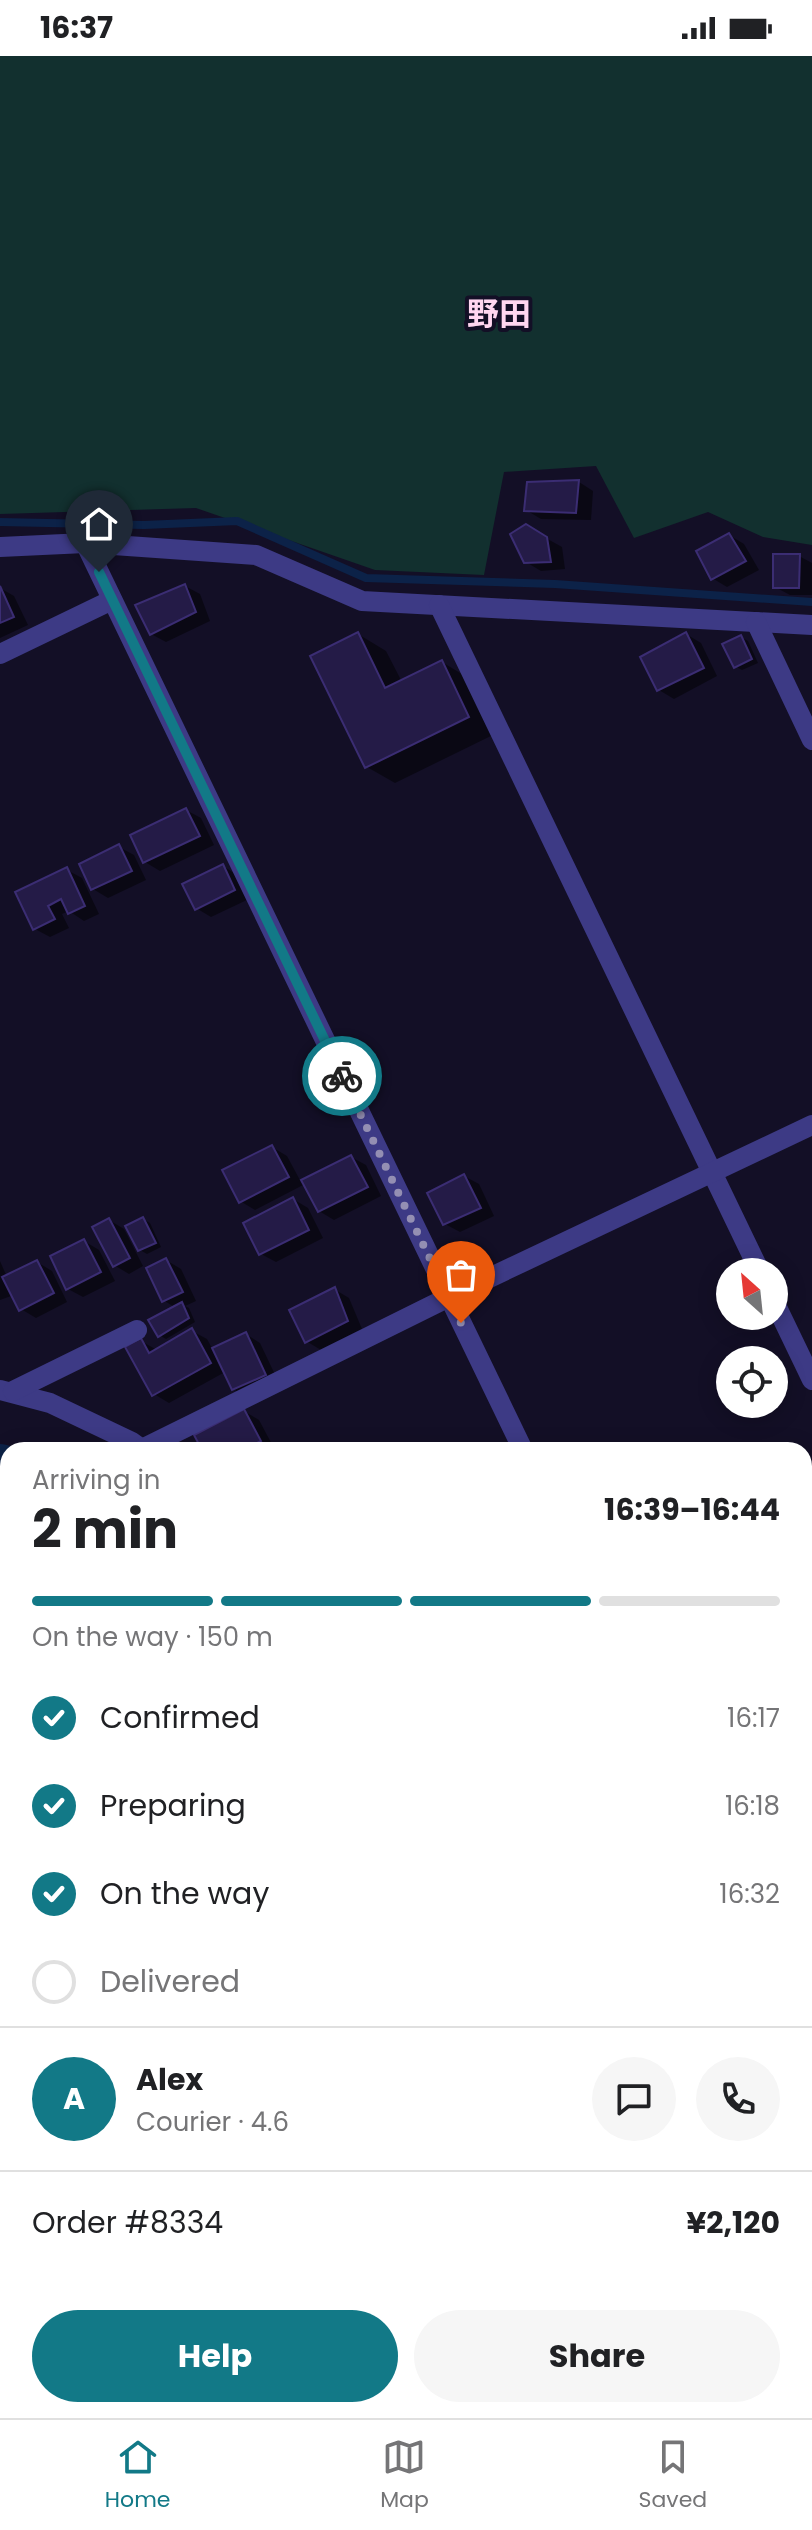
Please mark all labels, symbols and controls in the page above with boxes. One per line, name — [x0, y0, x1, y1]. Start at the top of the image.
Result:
text: 16:37 — [40, 6, 113, 49]
district label: 野田 — [467, 291, 531, 336]
pin — [65, 490, 133, 572]
icon: home — [77, 502, 121, 546]
courier — [302, 1036, 382, 1116]
icon: bike — [320, 1054, 364, 1098]
pin — [427, 1241, 495, 1323]
icon: bag — [439, 1253, 483, 1297]
north arrow — [716, 1258, 788, 1330]
map controls — [716, 1258, 788, 1418]
button: locate — [716, 1346, 788, 1418]
text: Arriving in — [32, 1462, 161, 1498]
text: 16:39–16:44 — [604, 1488, 780, 1531]
text: 2 min — [32, 1493, 178, 1566]
text: On the way · 150 m — [32, 1619, 273, 1655]
icon: check — [32, 1696, 76, 1740]
text: Confirmed — [100, 1696, 260, 1739]
text: 16:17 — [727, 1700, 780, 1736]
icon: check — [32, 1784, 76, 1828]
text: Preparing — [100, 1784, 246, 1827]
text: 16:18 — [725, 1788, 780, 1824]
icon: check — [32, 1872, 76, 1916]
text: On the way — [100, 1872, 269, 1915]
text: 16:32 — [719, 1876, 780, 1912]
text: Delivered — [100, 1960, 240, 2003]
button: chat — [592, 2057, 676, 2141]
button: phone — [696, 2057, 780, 2141]
text: Alex — [136, 2058, 203, 2101]
text: A — [63, 2077, 85, 2120]
text: Courier · 4.6 — [136, 2104, 289, 2140]
text: Order #8334 — [32, 2201, 223, 2244]
text: ¥2,120 — [686, 2201, 780, 2244]
button: Help — [32, 2310, 398, 2402]
button: Share — [414, 2310, 780, 2402]
tab: Home — [105, 2435, 170, 2516]
tab: Map — [380, 2435, 429, 2516]
tab: Saved — [639, 2435, 707, 2516]

